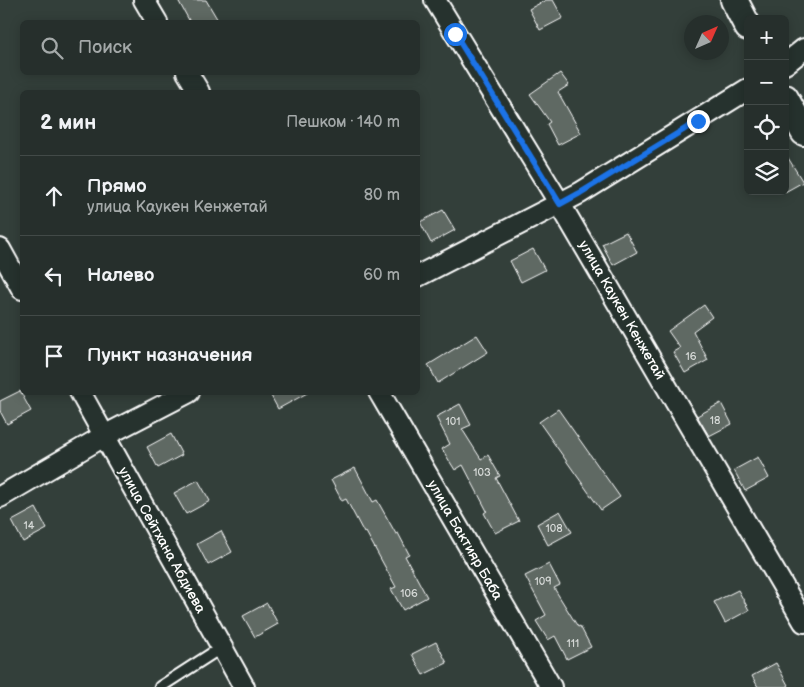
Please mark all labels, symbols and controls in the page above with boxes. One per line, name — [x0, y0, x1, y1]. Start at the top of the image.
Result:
north arrow — [684, 15, 729, 60]
map controls — [744, 15, 789, 195]
button: + — [744, 15, 789, 60]
search box — [20, 20, 420, 75]
route start — [444, 23, 467, 46]
icon: search — [38, 34, 66, 62]
text: Поиск — [78, 36, 132, 59]
button: − — [744, 60, 789, 105]
button: locate — [744, 105, 789, 150]
text: 2 мин — [40, 110, 96, 135]
route end — [687, 110, 710, 133]
text: Пешком · 140 m — [286, 113, 400, 132]
button: layers — [744, 150, 789, 195]
text: Прямо — [87, 175, 147, 198]
icon: ahead — [40, 182, 68, 210]
text: 80 m — [364, 186, 400, 205]
text: улица Каукен Кенжетай — [87, 198, 268, 217]
street label: улица Каукен Кенжетай — [575, 237, 669, 383]
icon: left — [40, 262, 68, 290]
text: Налево — [87, 264, 154, 287]
text: 60 m — [363, 266, 400, 285]
icon: arrive — [40, 342, 68, 370]
text: Пункт назначения — [87, 344, 252, 367]
house number: 16 — [686, 350, 697, 363]
house number: 18 — [710, 414, 720, 427]
house number: 101 — [446, 415, 460, 428]
street label: улица Сейтхана Абдиева — [115, 464, 210, 617]
house number: 103 — [473, 466, 491, 479]
street label: улица Бактияр Баба — [424, 477, 507, 604]
house number: 14 — [24, 519, 35, 532]
house number: 108 — [545, 522, 563, 535]
house number: 109 — [534, 575, 552, 588]
house number: 106 — [400, 587, 418, 600]
house number: 111 — [567, 637, 579, 650]

